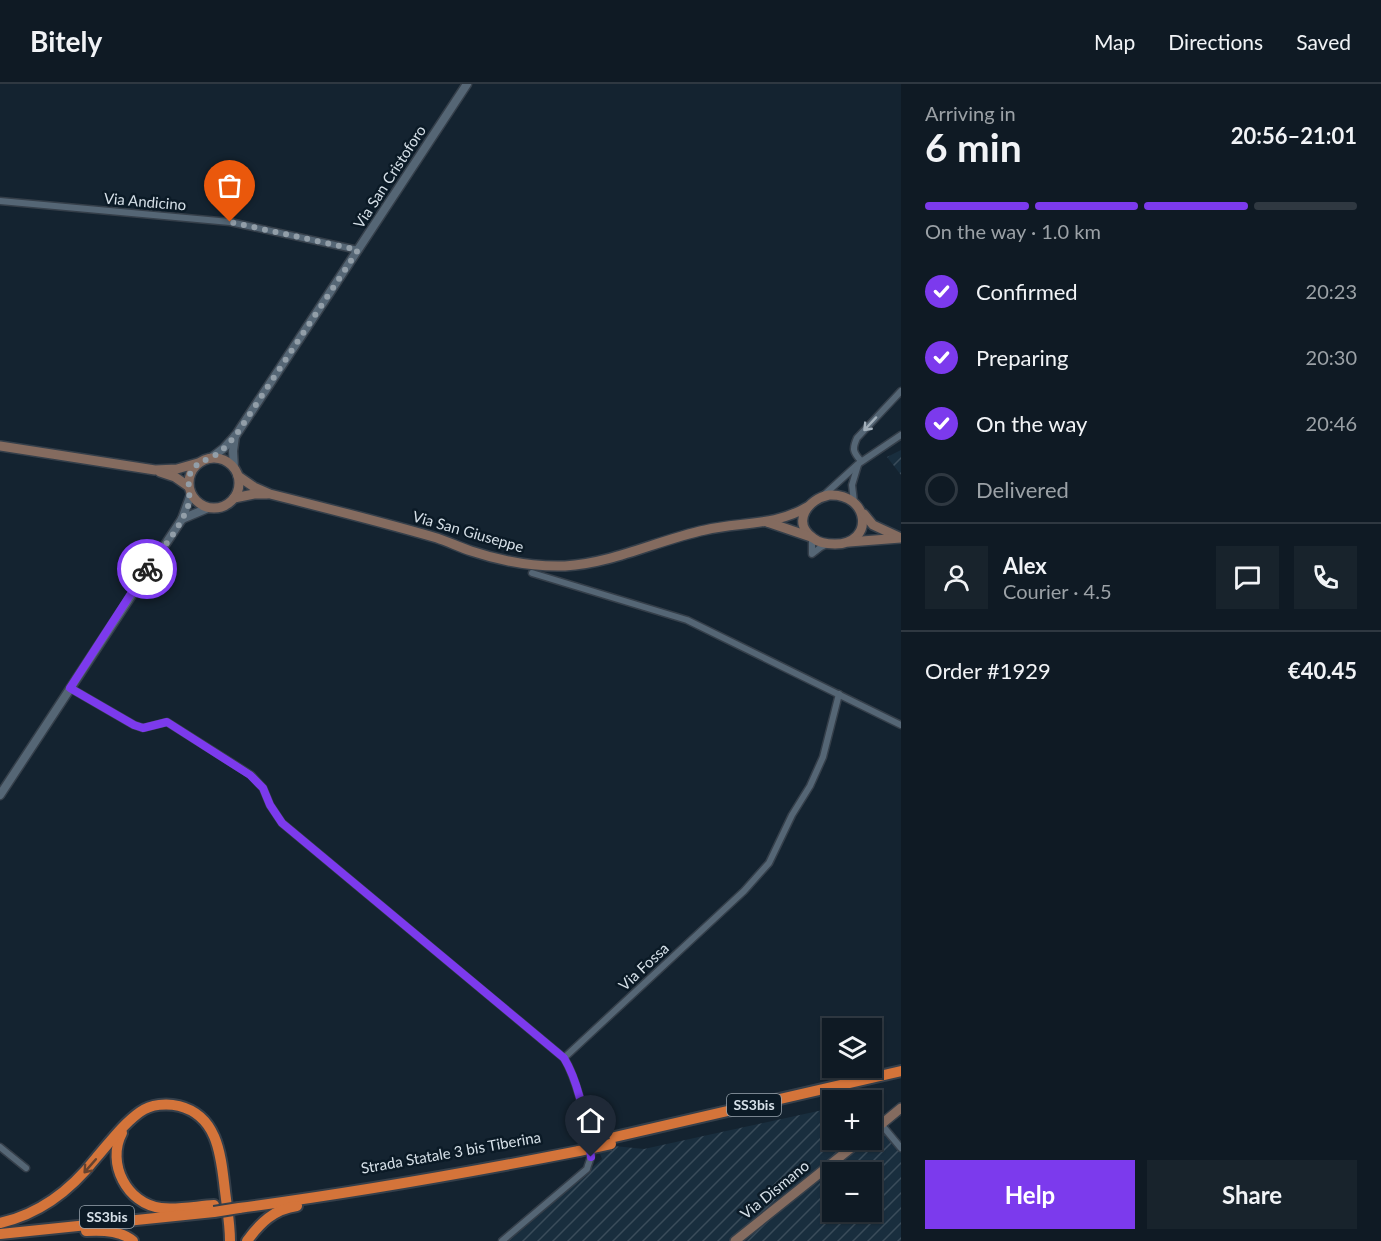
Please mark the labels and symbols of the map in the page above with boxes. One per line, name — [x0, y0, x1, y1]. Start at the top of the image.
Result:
street label: Via San Cristoforo — [349, 122, 429, 231]
pin — [204, 160, 255, 222]
street label: Via Andicino — [103, 188, 187, 214]
one-way arrow — [862, 417, 877, 432]
street label: Via San Giuseppe — [411, 507, 526, 556]
courier — [117, 539, 177, 599]
street label: Via Fossa — [615, 939, 672, 994]
road number: SS3bis — [727, 1094, 781, 1116]
pin — [565, 1095, 616, 1157]
street label: Strada Statale 3 bis Tiberina — [359, 1127, 542, 1177]
street label: Via Dismano — [736, 1156, 812, 1222]
one-way arrow — [83, 1158, 97, 1173]
road number: SS3bis — [80, 1206, 134, 1228]

